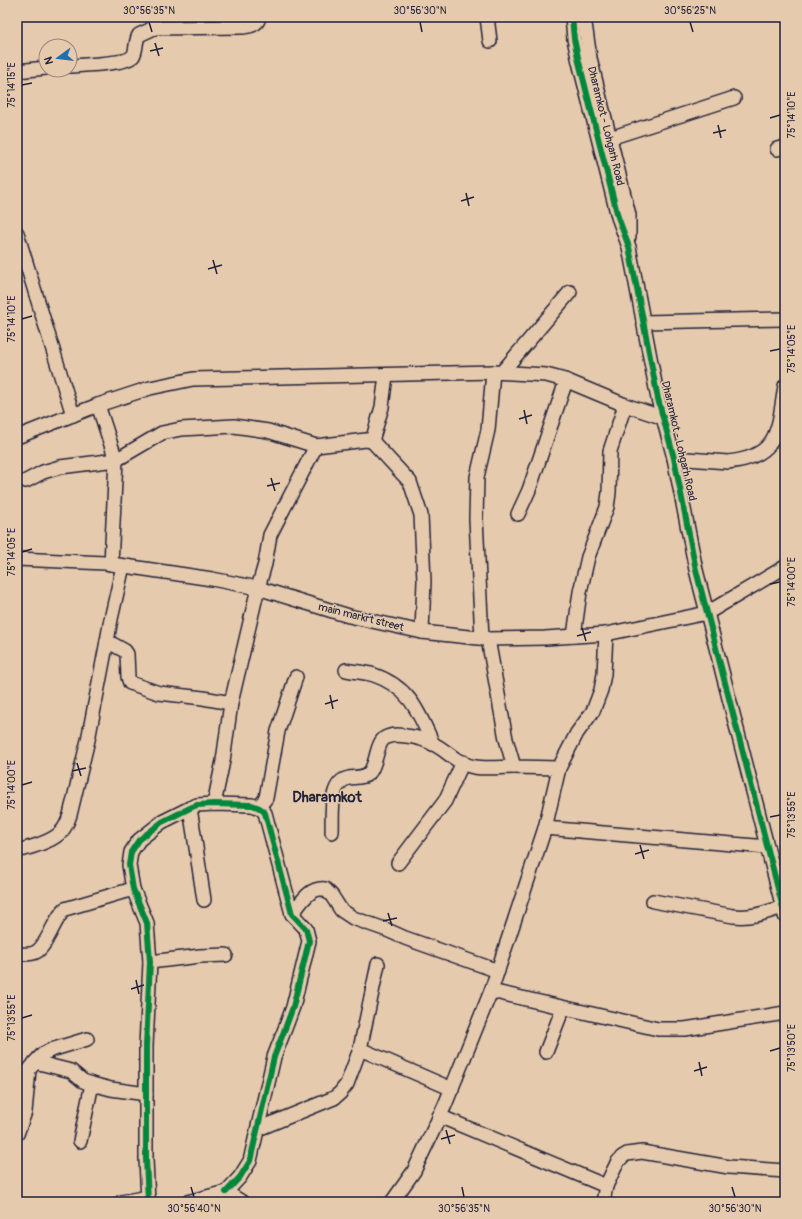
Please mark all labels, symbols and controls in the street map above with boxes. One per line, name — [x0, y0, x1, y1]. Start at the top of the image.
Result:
text: 30°56'35"N — [123, 5, 175, 17]
text: 30°56'30"N — [393, 5, 447, 17]
text: 30°56'25"N — [664, 5, 716, 17]
north arrow — [38, 38, 78, 78]
text: N — [41, 55, 56, 66]
text: 75°14'15"E — [6, 62, 18, 108]
street label: Dharamkot - Lohgarh Road — [585, 65, 627, 187]
text: 75°14'10"E — [786, 92, 798, 138]
text: 75°14'10"E — [6, 296, 18, 342]
text: 75°14'05"E — [786, 325, 798, 373]
street label: Dharamkot - Lohgarh Road — [659, 380, 699, 502]
text: 75°14'05"E — [6, 528, 18, 576]
text: 75°14'00"E — [786, 557, 798, 607]
street label: main markrt street — [317, 600, 406, 634]
text: 75°14'00"E — [6, 760, 18, 810]
district label: Dharamkot — [292, 788, 363, 807]
text: 75°13'55"E — [786, 792, 798, 838]
text: 75°13'55"E — [6, 995, 18, 1041]
text: 75°13'50"E — [786, 1024, 798, 1072]
text: 30°56'40"N — [167, 1203, 221, 1215]
text: 30°56'35"N — [438, 1203, 490, 1215]
text: 30°56'30"N — [708, 1203, 762, 1215]

